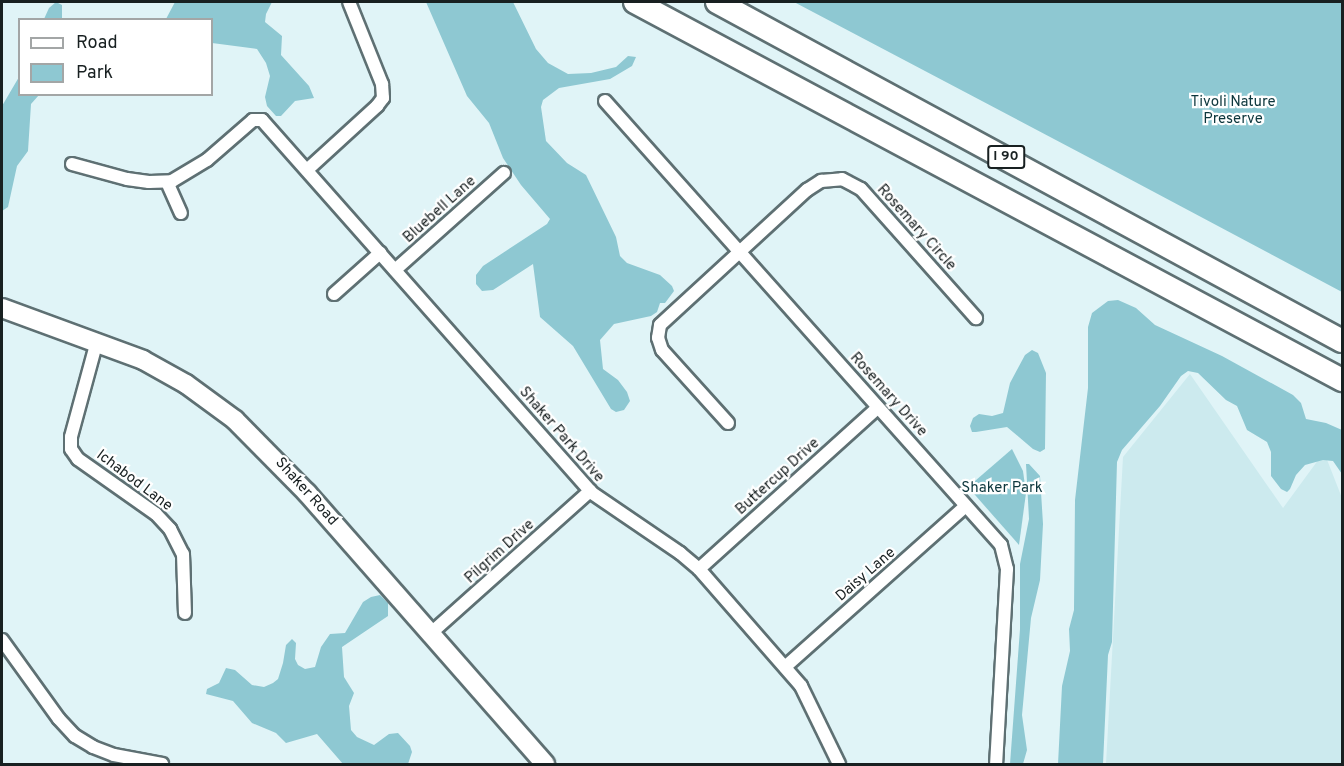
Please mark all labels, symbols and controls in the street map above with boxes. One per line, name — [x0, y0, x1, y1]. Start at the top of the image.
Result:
legend — [18, 18, 213, 96]
text: Road — [76, 32, 118, 55]
text: Park — [76, 62, 113, 85]
park label: Tivoli Nature Preserve — [1190, 93, 1276, 128]
road number: I 90 — [986, 146, 1026, 168]
street label: Bluebell Lane — [400, 173, 480, 247]
street label: Rosemary Circle — [873, 181, 959, 275]
street label: Rosemary Drive — [846, 349, 930, 441]
street label: Shaker Park Drive — [515, 384, 607, 486]
street label: Buttercup Drive — [732, 435, 824, 519]
street label: Ichabod Lane — [92, 447, 176, 515]
street label: Shaker Road — [271, 454, 341, 530]
park label: Shaker Park — [961, 480, 1043, 498]
street label: Pilgrim Drive — [462, 516, 538, 588]
street label: Daisy Lane — [833, 544, 899, 606]

